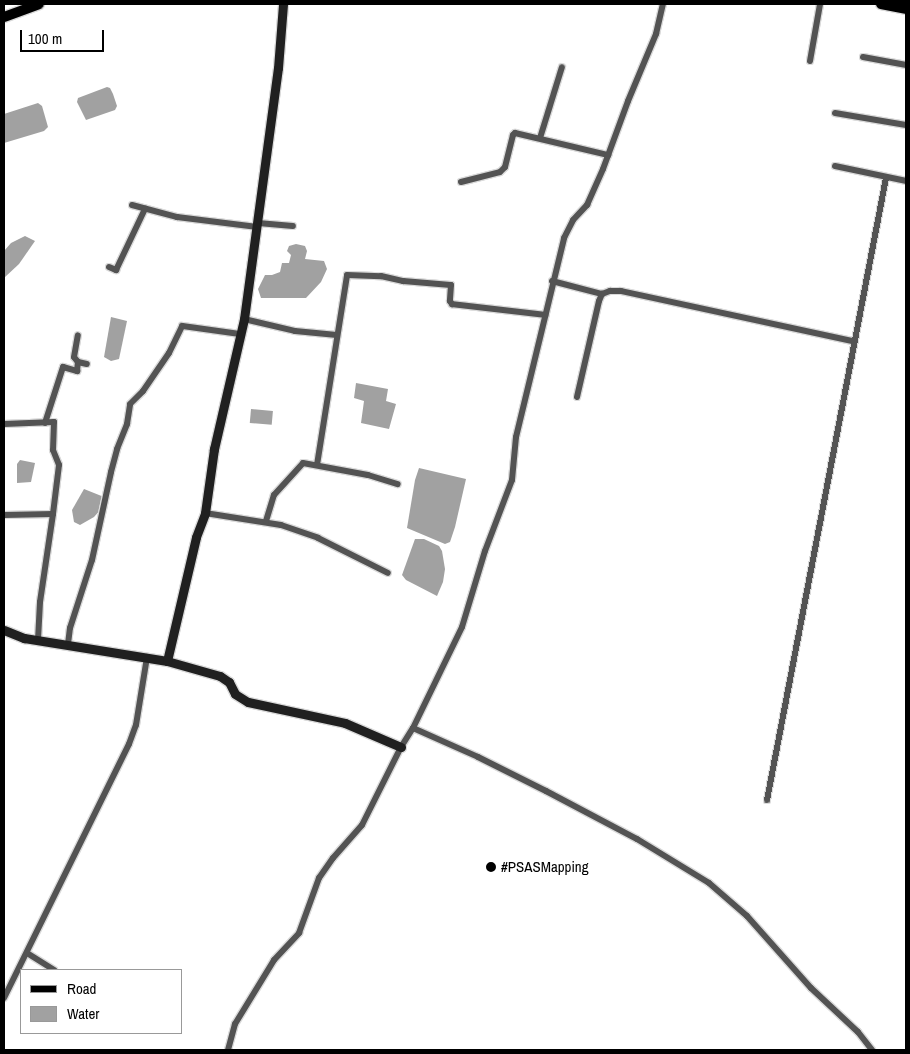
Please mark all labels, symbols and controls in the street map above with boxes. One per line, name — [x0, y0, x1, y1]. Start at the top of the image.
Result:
scale bar — [22, 20, 106, 52]
text: 100 m — [28, 28, 62, 49]
place label: #PSASMapping — [501, 858, 589, 876]
marker: #PSASMapping — [485, 861, 497, 873]
legend — [20, 969, 182, 1034]
text: Road — [67, 978, 96, 999]
text: Water — [67, 1003, 99, 1024]

